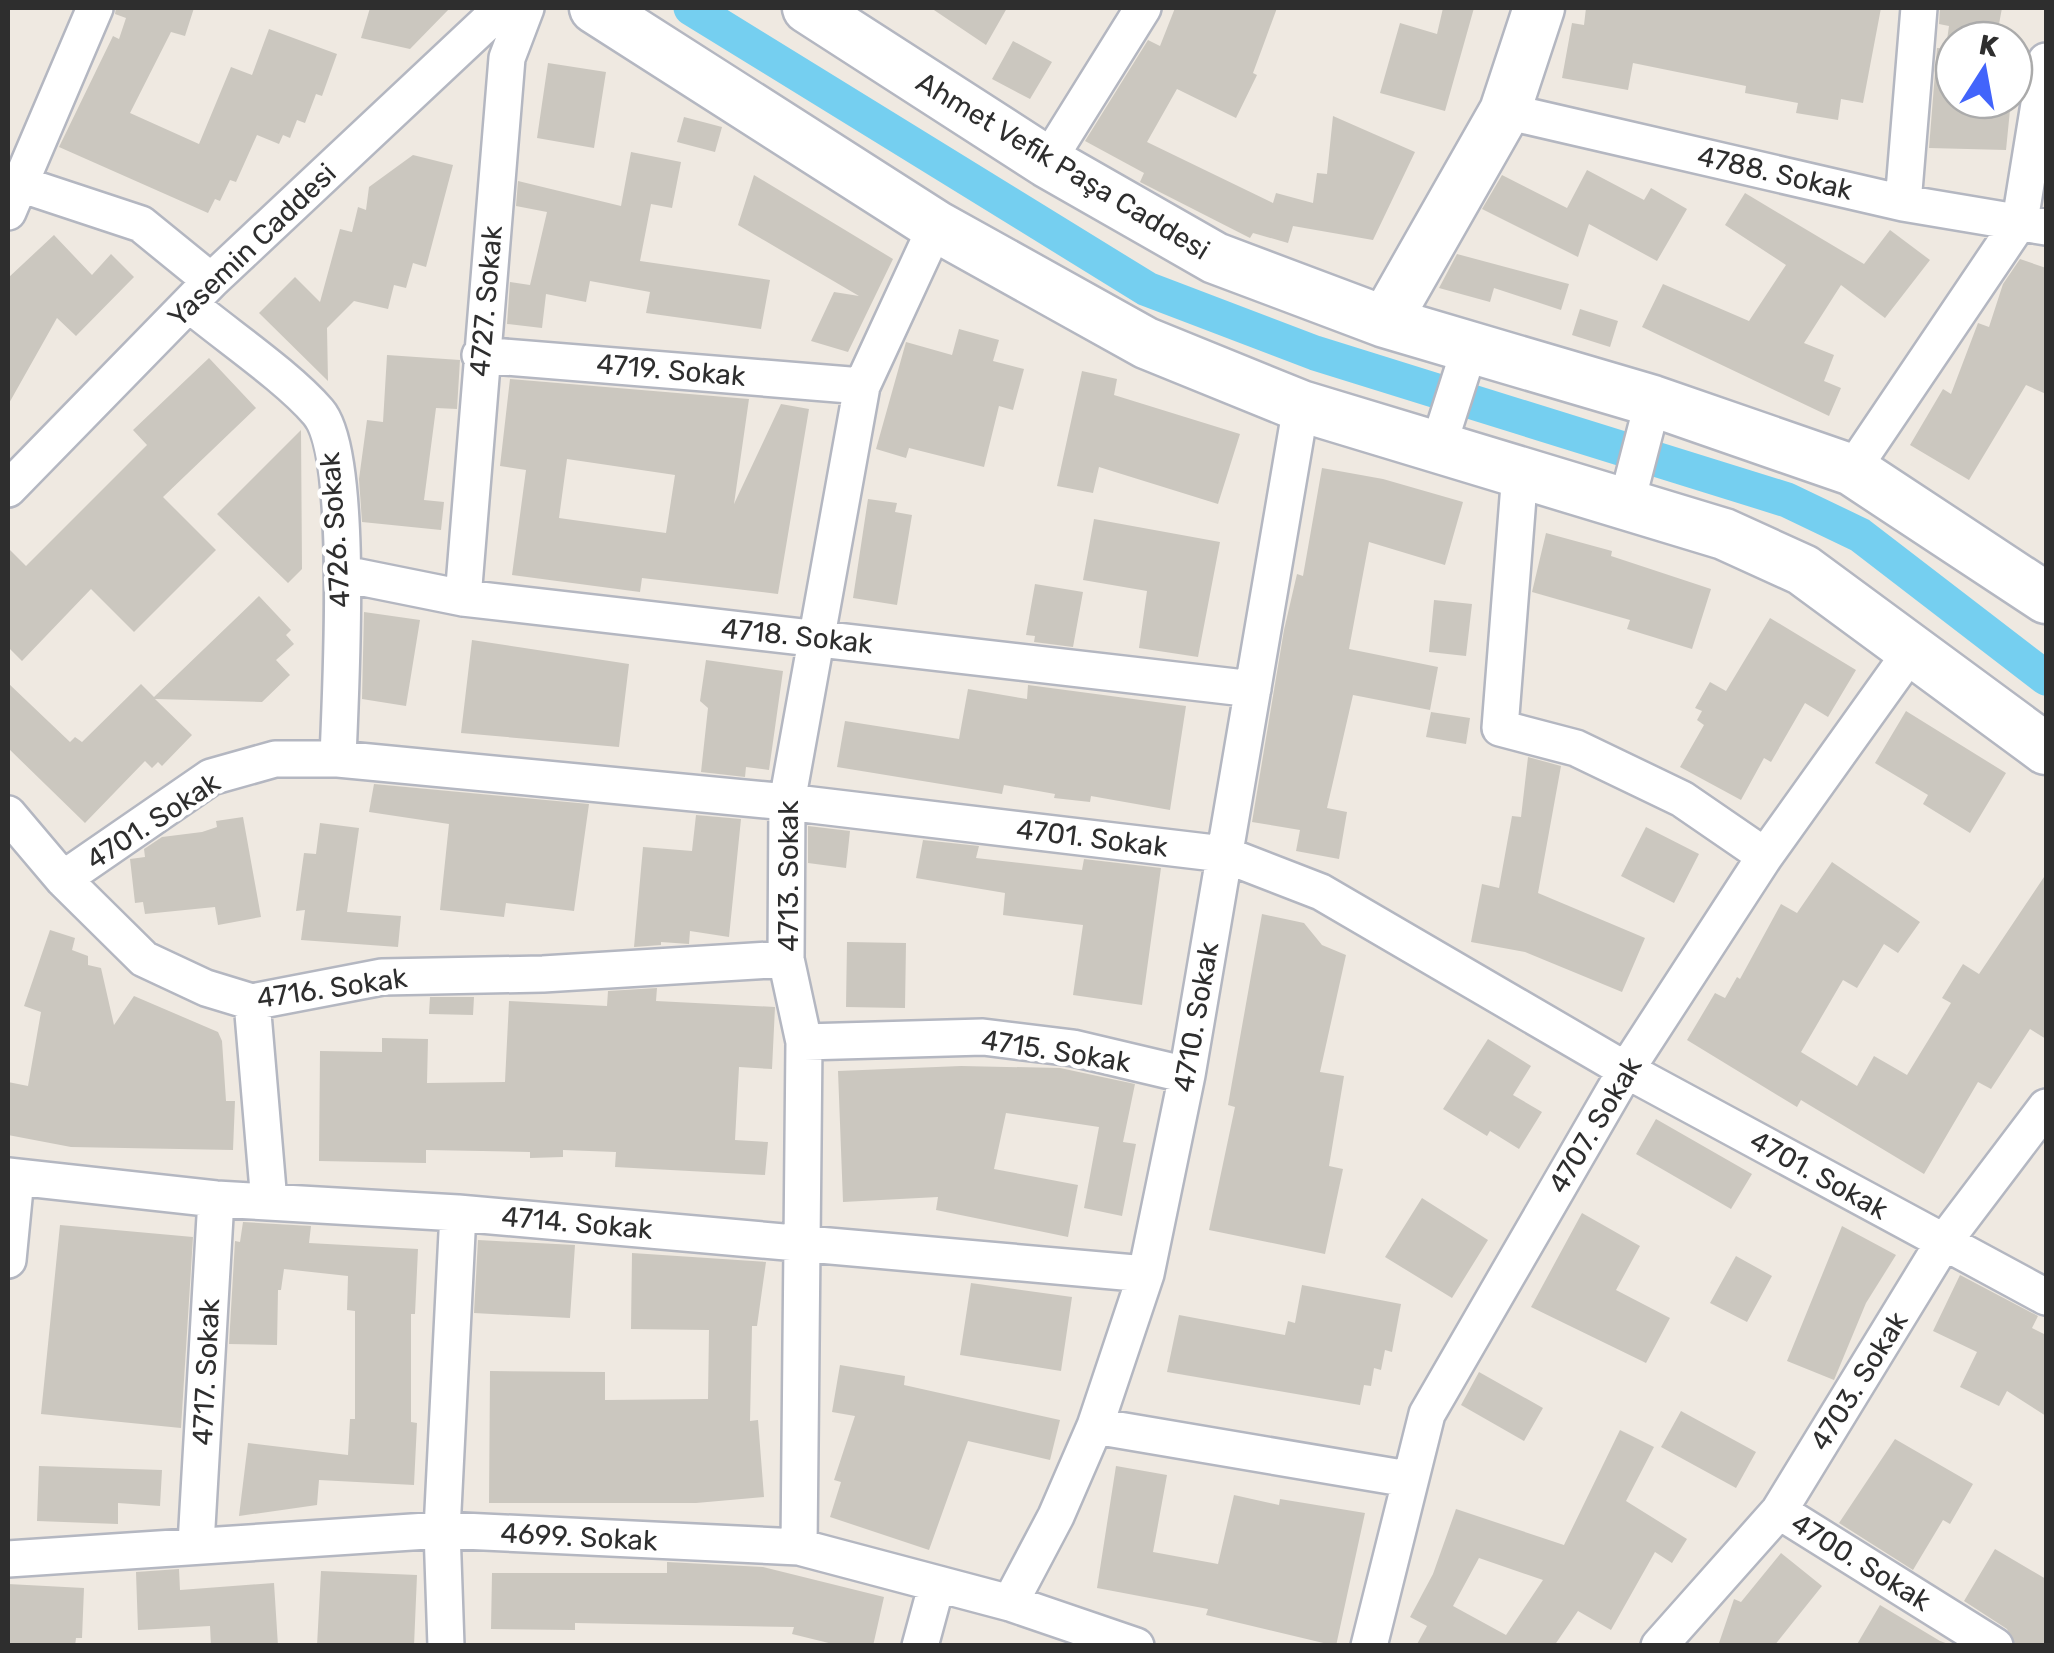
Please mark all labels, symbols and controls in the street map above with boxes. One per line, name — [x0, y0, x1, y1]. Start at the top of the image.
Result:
north arrow — [1934, 20, 2034, 120]
text: K — [1976, 28, 2001, 64]
street label: Ahmet Vefik Paşa Caddesi — [910, 65, 1216, 267]
street label: 4788. Sokak — [1694, 139, 1856, 207]
street label: Yasemin Caddesi — [161, 157, 343, 333]
street label: 4727. Sokak — [463, 223, 509, 378]
street label: 4719. Sokak — [595, 347, 747, 393]
street label: 4726. Sokak — [313, 450, 357, 609]
street label: 4718. Sokak — [720, 612, 875, 660]
street label: 4701. Sokak — [80, 765, 226, 876]
street label: 4713. Sokak — [772, 800, 805, 952]
street label: 4701. Sokak — [1014, 812, 1170, 864]
street label: 4710. Sokak — [1167, 939, 1226, 1095]
street label: 4716. Sokak — [255, 961, 410, 1015]
street label: 4715. Sokak — [979, 1023, 1134, 1079]
street label: 4707. Sokak — [1541, 1050, 1649, 1199]
street label: 4701. Sokak — [1744, 1124, 1894, 1227]
street label: 4714. Sokak — [500, 1200, 655, 1246]
street label: 4717. Sokak — [186, 1297, 226, 1446]
street label: 4703. Sokak — [1803, 1305, 1915, 1456]
street label: 4700. Sokak — [1785, 1506, 1937, 1618]
street label: 4699. Sokak — [500, 1516, 659, 1558]

